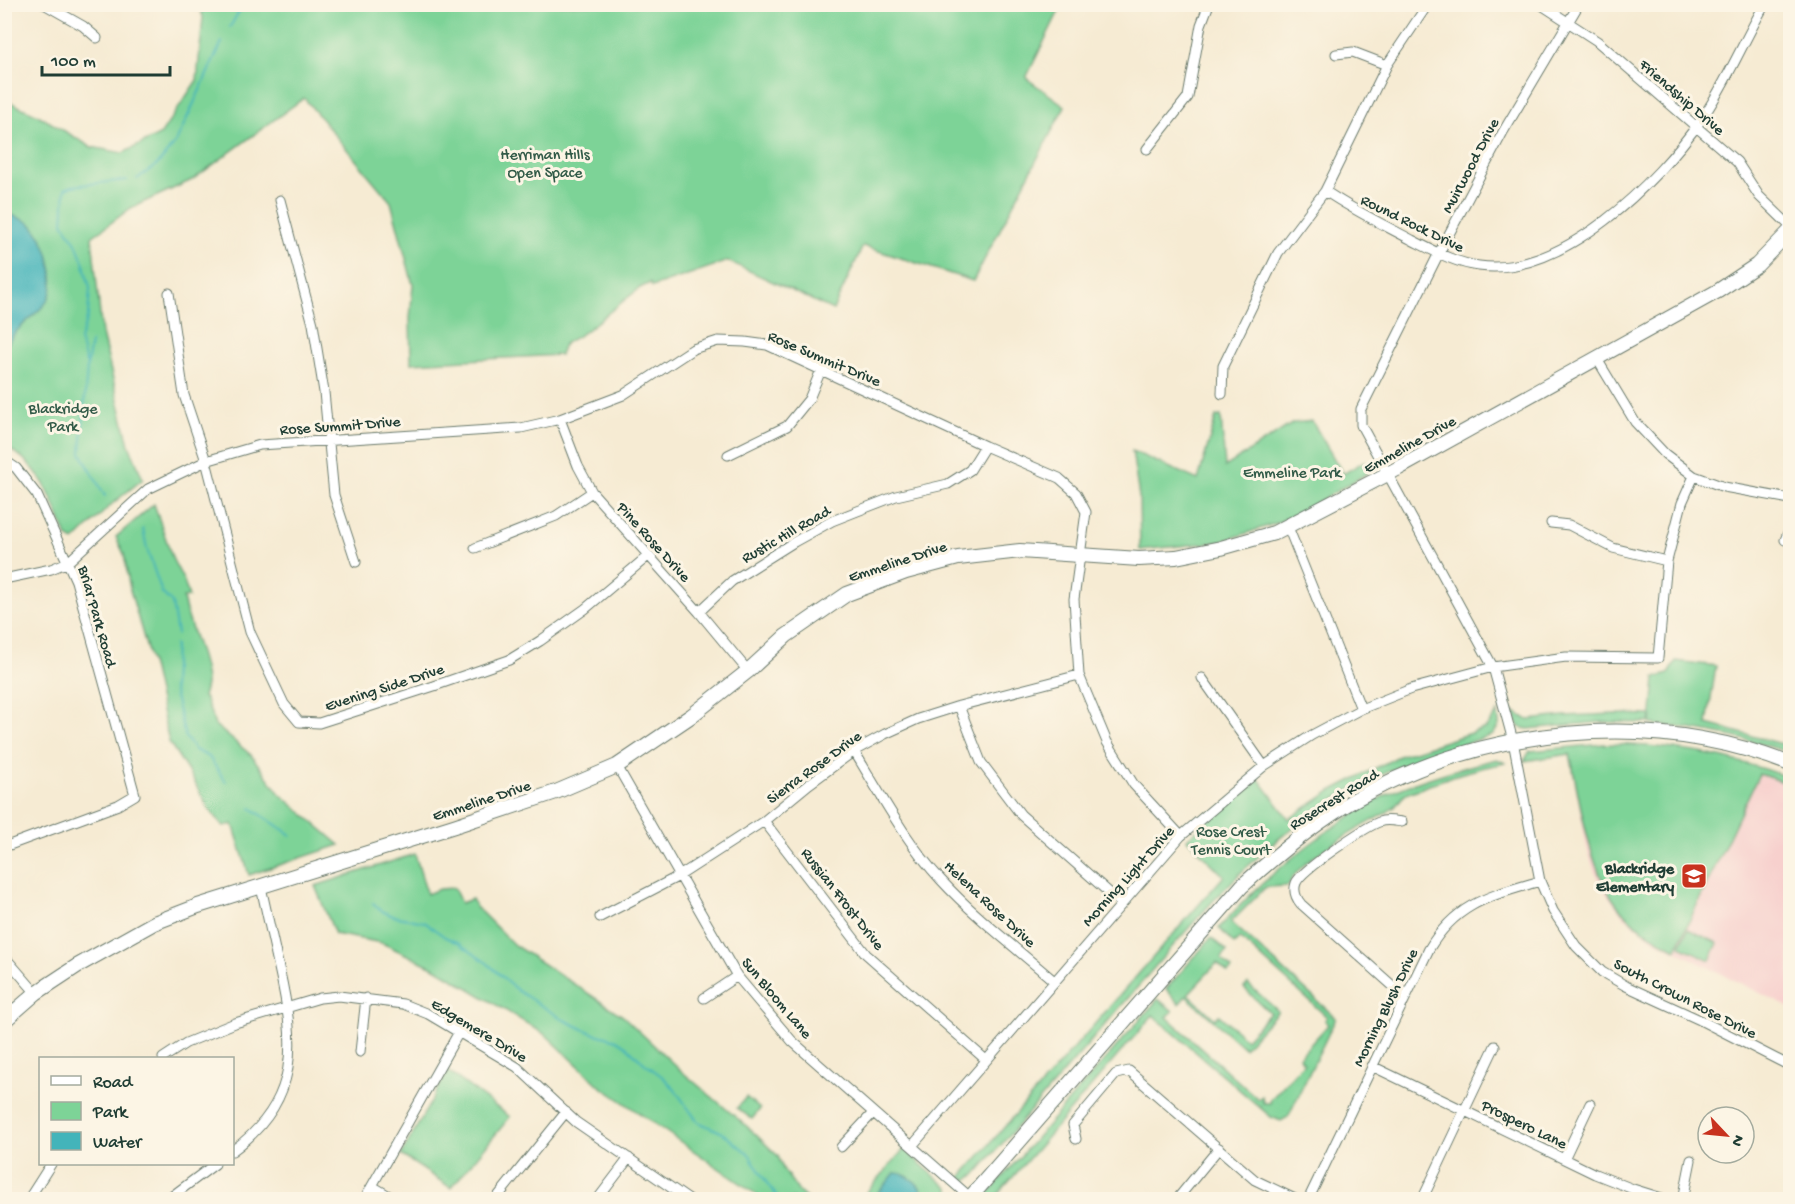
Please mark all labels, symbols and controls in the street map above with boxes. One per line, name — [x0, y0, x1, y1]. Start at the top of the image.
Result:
scale bar — [42, 39, 170, 77]
text: 100 m — [50, 52, 96, 73]
street label: Friendship Drive — [1633, 56, 1728, 141]
street label: Muirwood Drive — [1439, 115, 1505, 217]
park label: Herriman Hills Open Space — [500, 147, 591, 184]
street label: Round Rock Drive — [1357, 192, 1467, 259]
street label: Rose Summit Drive — [764, 328, 884, 393]
park label: Blackridge Park — [27, 401, 98, 438]
street label: Emmeline Drive — [1361, 413, 1461, 479]
street label: Rose Summit Drive — [279, 414, 402, 441]
park label: Emmeline Park — [1243, 465, 1343, 484]
street label: Pine Rose Drive — [611, 499, 694, 588]
street label: Rustic Hill Road — [739, 502, 836, 569]
street label: Emmeline Drive — [846, 538, 950, 588]
street label: Briar Park Road — [72, 563, 120, 672]
street label: Evening Side Drive — [323, 661, 448, 718]
street label: Sierra Rose Drive — [764, 728, 867, 810]
street label: Rosecrest Road — [1287, 765, 1384, 836]
street label: Emmeline Drive — [430, 777, 534, 827]
street label: Morning Light Drive — [1079, 823, 1180, 932]
park label: Rose Crest Tennis Court — [1190, 824, 1272, 861]
street label: Russian Frost Drive — [795, 845, 888, 956]
street label: Helena Rose Drive — [939, 858, 1039, 954]
place label: Blackridge Elementary — [1596, 861, 1675, 898]
school or university icon: Blackridge Elementary — [1679, 861, 1709, 891]
street label: Morning Blush Drive — [1350, 946, 1424, 1071]
street label: Sun Bloom Lane — [736, 955, 815, 1044]
street label: South Crown Rose Drive — [1610, 956, 1760, 1045]
street label: Edgemere Drive — [427, 996, 530, 1069]
legend — [39, 1057, 234, 1165]
text: Road — [93, 1073, 134, 1094]
street label: Prospero Lane — [1477, 1097, 1570, 1155]
text: Park — [92, 1103, 129, 1124]
north arrow — [1696, 1105, 1756, 1165]
text: N — [1725, 1131, 1747, 1149]
text: Water — [93, 1133, 143, 1154]

